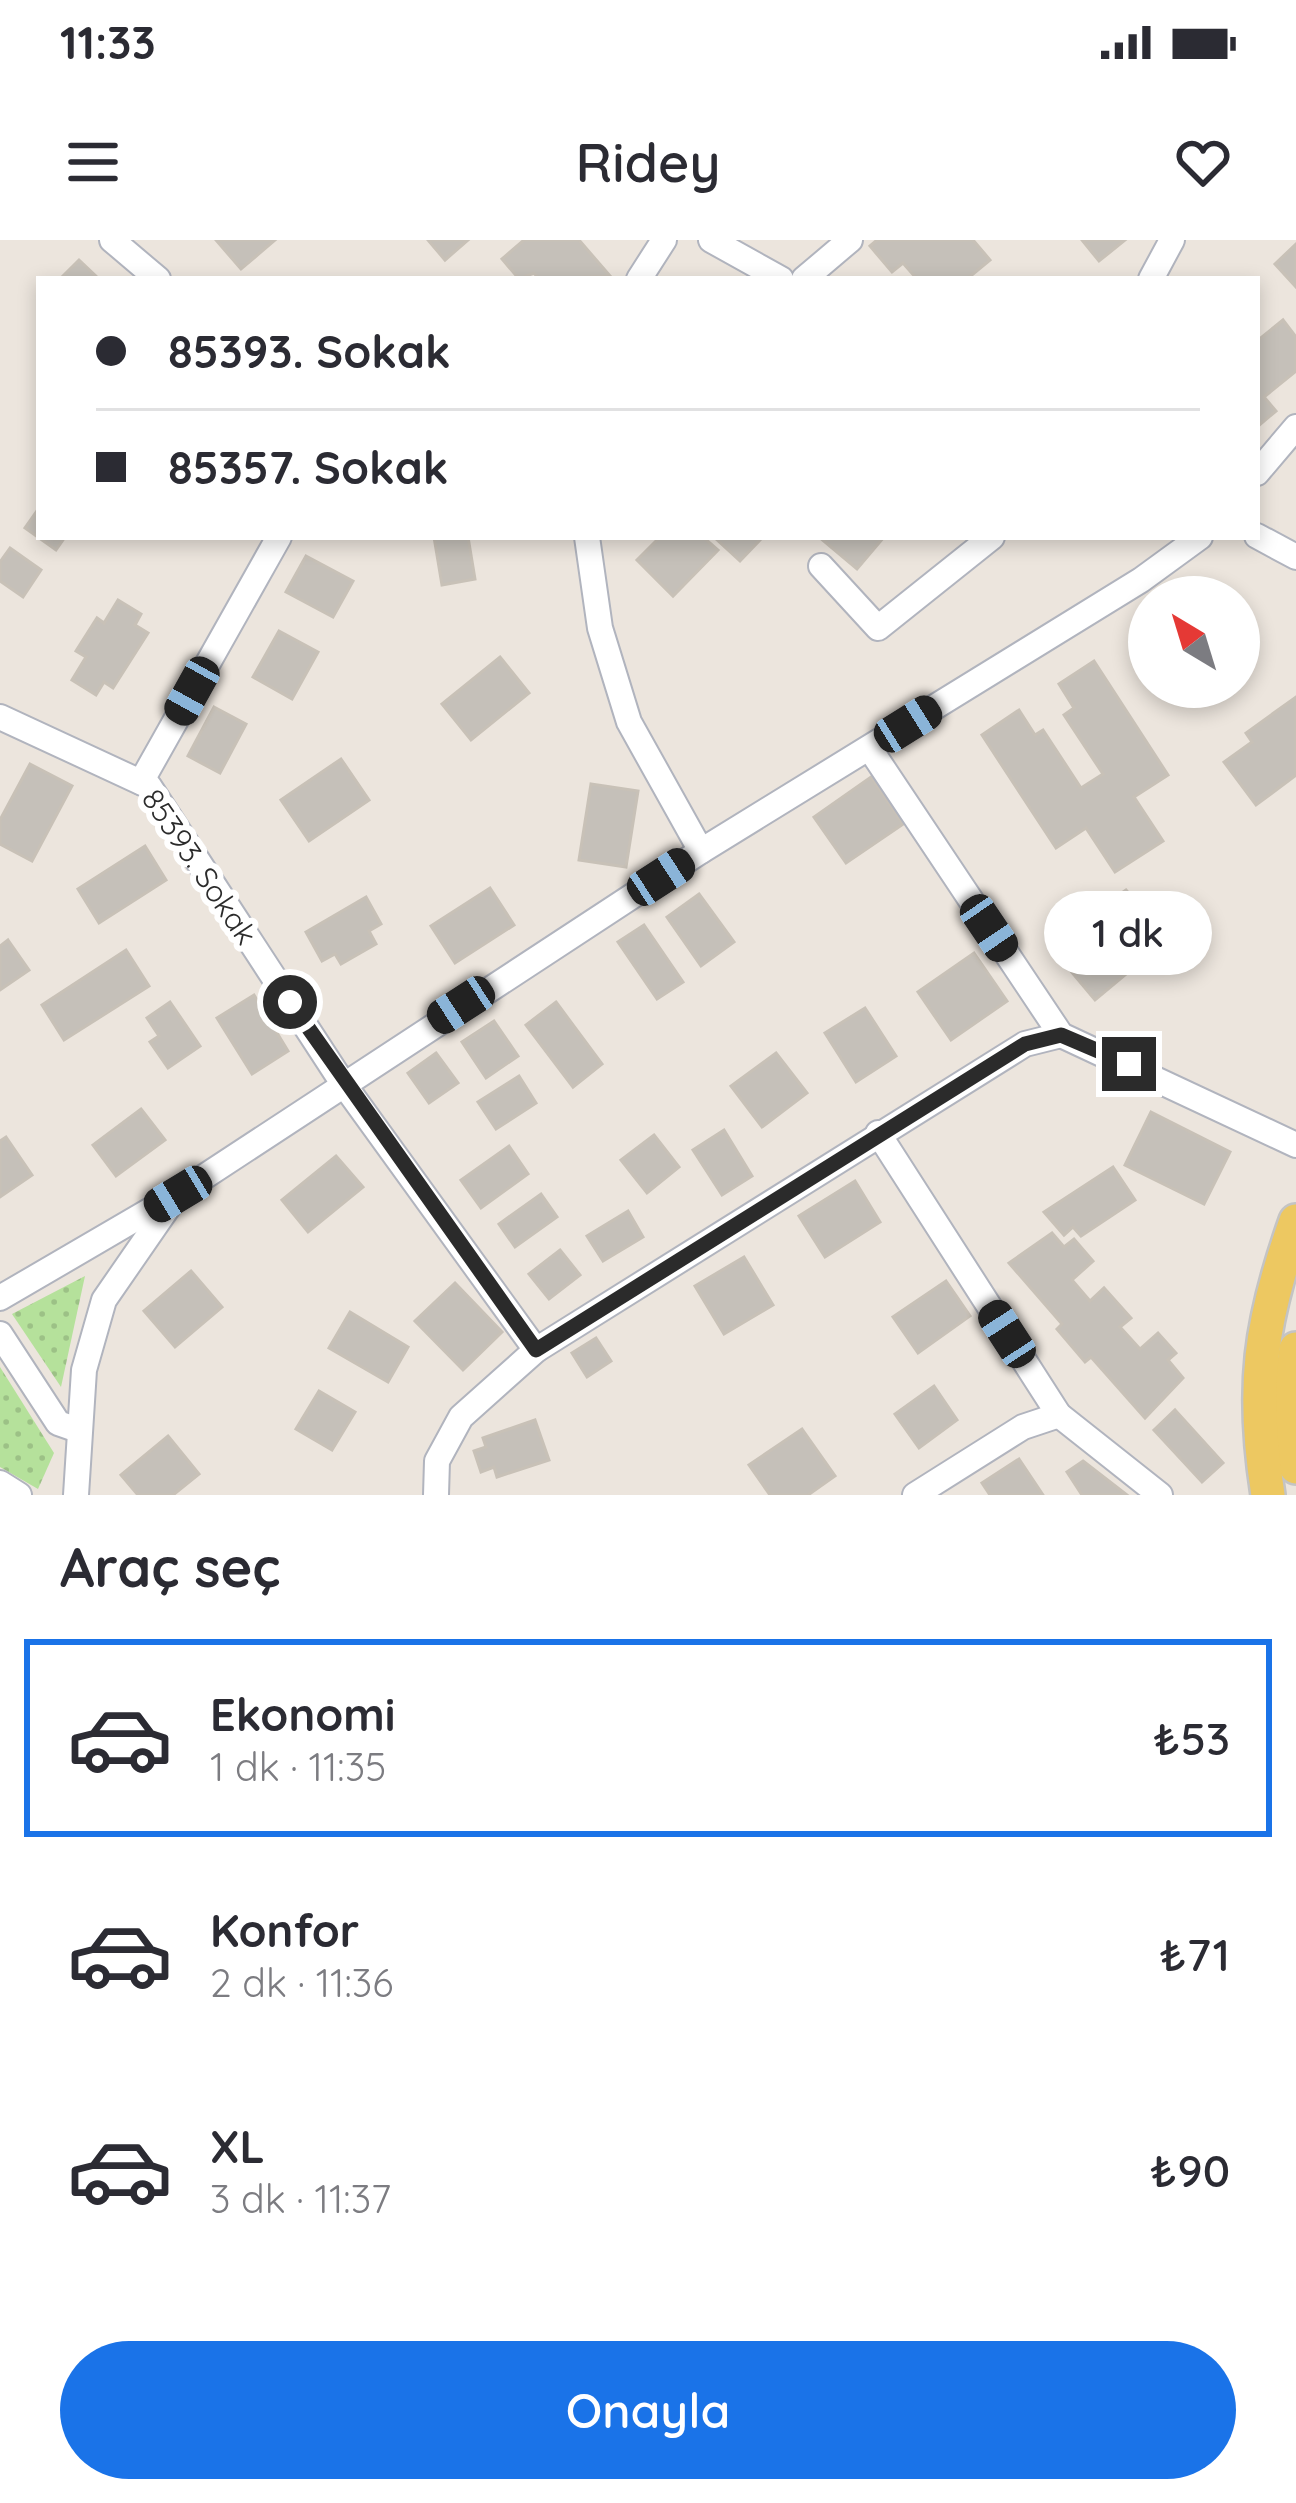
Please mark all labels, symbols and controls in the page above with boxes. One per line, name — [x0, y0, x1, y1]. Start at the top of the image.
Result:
text: 11:33 — [60, 14, 156, 70]
text: Ridey — [575, 128, 721, 196]
icon: menu — [60, 129, 126, 195]
icon: heart — [1170, 129, 1236, 195]
text: 85393. Sokak — [168, 323, 451, 379]
text: 85357. Sokak — [168, 439, 448, 495]
north arrow — [1128, 576, 1260, 708]
map controls — [1128, 576, 1260, 708]
car — [159, 651, 225, 731]
car — [868, 690, 948, 758]
street label: 85393. Sokak — [134, 781, 266, 951]
car — [621, 842, 701, 912]
car — [954, 888, 1024, 968]
callout: 1 dk — [1045, 890, 1213, 974]
text: 1 dk — [1092, 908, 1164, 957]
car — [421, 970, 501, 1040]
route start — [263, 975, 317, 1029]
route end — [1102, 1037, 1156, 1091]
car — [138, 1160, 218, 1228]
car — [972, 1294, 1042, 1374]
text: Araç seç — [60, 1533, 280, 1601]
icon: car — [66, 1684, 174, 1792]
text: Ekonomi — [210, 1686, 395, 1742]
text: ₺53 — [1153, 1710, 1230, 1766]
text: 1 dk · 11:35 — [210, 1742, 386, 1791]
icon: car — [66, 1900, 174, 2008]
text: Konfor — [210, 1902, 359, 1958]
text: ₺71 — [1159, 1926, 1230, 1982]
text: 2 dk · 11:36 — [210, 1958, 393, 2007]
icon: car — [66, 2116, 174, 2224]
text: XL — [210, 2118, 265, 2174]
text: ₺90 — [1150, 2142, 1230, 2198]
text: 3 dk · 11:37 — [210, 2174, 391, 2223]
button: Onayla — [60, 2341, 1236, 2479]

